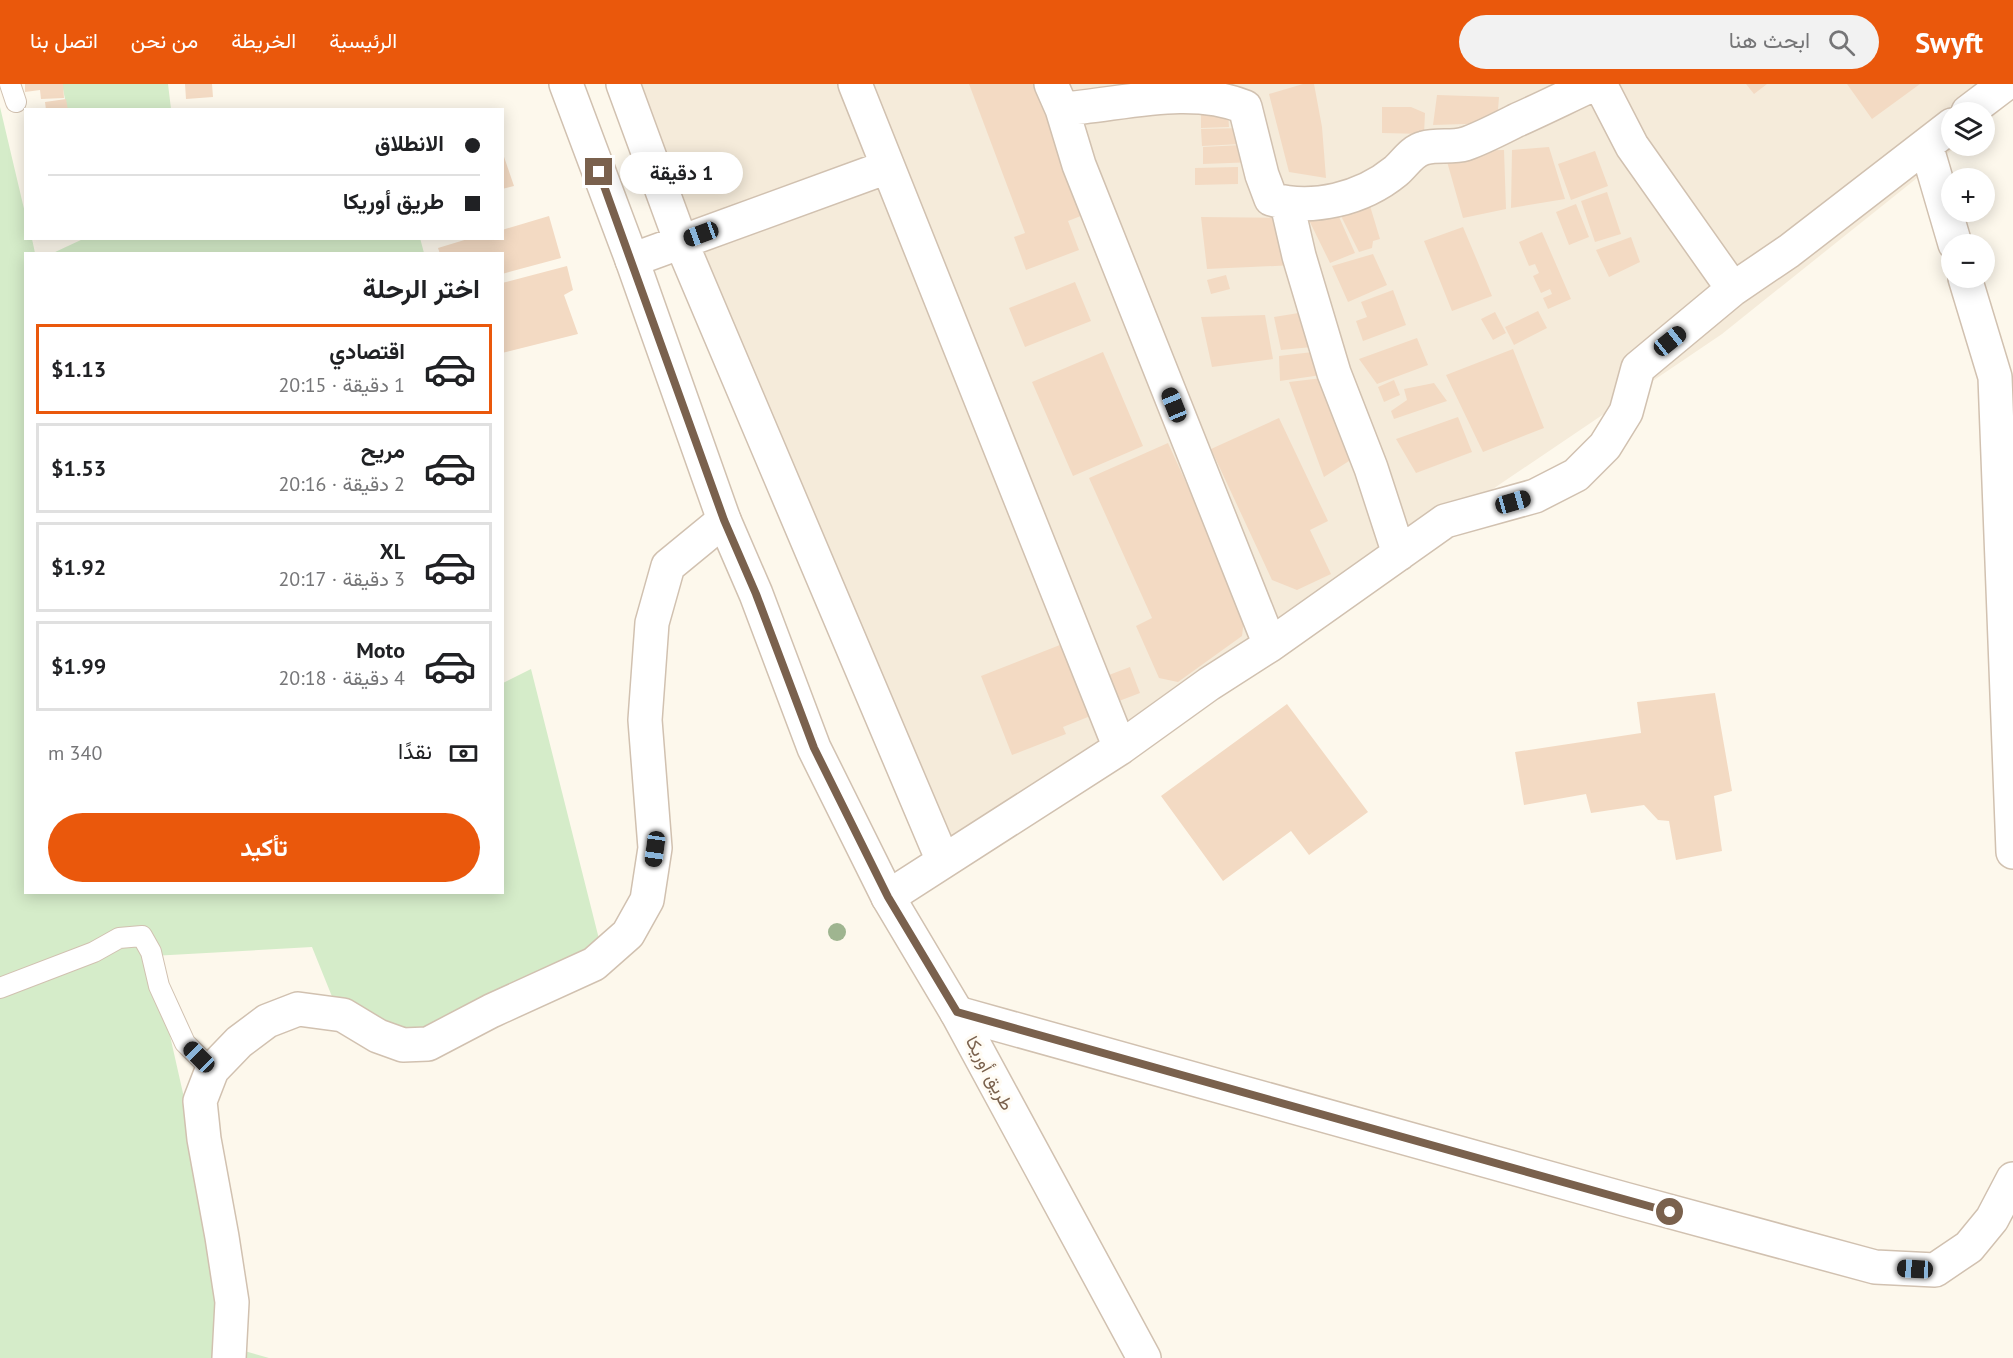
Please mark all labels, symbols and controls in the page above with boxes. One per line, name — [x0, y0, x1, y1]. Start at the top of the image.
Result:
search box — [1459, 15, 1879, 69]
text: Swyft — [1915, 24, 1983, 61]
text: ابحث هنا — [1729, 26, 1810, 54]
icon: search — [1825, 26, 1858, 59]
text: اتصل بنا — [30, 27, 98, 54]
text: من نحن — [131, 27, 198, 54]
text: الخريطة — [231, 27, 296, 54]
text: الرئيسية — [329, 27, 397, 54]
map controls — [1941, 102, 1995, 288]
button: layers — [1941, 102, 1995, 156]
text: الانطلاق — [375, 129, 444, 157]
callout: 1 دقيقة — [620, 151, 743, 193]
route end — [585, 158, 612, 185]
text: 1 دقيقة — [650, 160, 713, 186]
button: + — [1941, 168, 1995, 222]
text: طريق أوريكا — [343, 187, 444, 215]
car — [681, 219, 721, 249]
button: − — [1941, 234, 1995, 288]
text: اختر الرحلة — [362, 271, 480, 305]
car — [1650, 323, 1690, 359]
text: اقتصادي — [329, 337, 405, 365]
icon: car — [423, 342, 477, 396]
text: $1.13 — [51, 355, 106, 383]
text: 1 دقيقة · 20:15 — [278, 372, 405, 398]
car — [1159, 385, 1189, 425]
text: مريح — [361, 436, 405, 464]
icon: car — [423, 441, 477, 495]
text: $1.53 — [51, 454, 106, 482]
text: 2 دقيقة · 20:16 — [278, 471, 405, 497]
car — [1493, 488, 1533, 516]
text: XL — [380, 537, 405, 565]
icon: car — [423, 540, 477, 594]
text: $1.92 — [51, 553, 106, 581]
text: 3 دقيقة · 20:17 — [278, 566, 405, 592]
text: Moto — [356, 636, 405, 664]
icon: car — [423, 639, 477, 693]
text: $1.99 — [51, 652, 106, 680]
text: 4 دقيقة · 20:18 — [278, 665, 405, 691]
text: نقدًا — [398, 737, 432, 765]
icon: cash — [447, 737, 480, 770]
text: 340 m — [48, 740, 102, 766]
button: تأكيد — [48, 813, 480, 882]
car — [644, 830, 666, 868]
street label: طريق أوريكا — [961, 1032, 1019, 1114]
car — [180, 1038, 218, 1076]
route start — [1656, 1198, 1683, 1225]
car — [1897, 1259, 1933, 1279]

